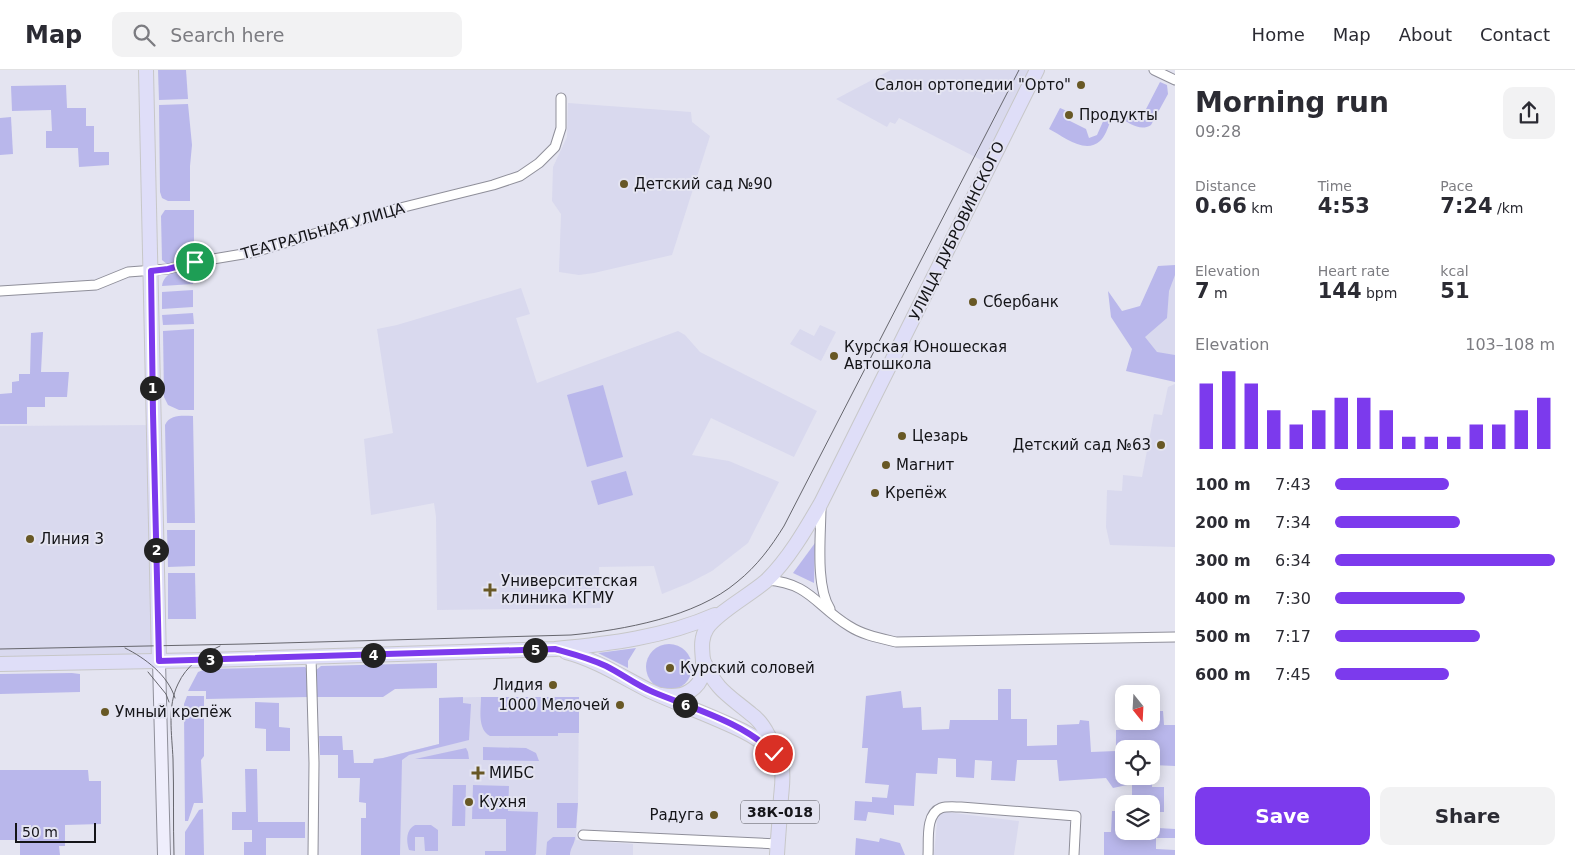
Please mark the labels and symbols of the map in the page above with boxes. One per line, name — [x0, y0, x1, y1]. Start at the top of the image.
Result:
place label: Салон ортопедии "Орто" — [875, 76, 1071, 94]
marker: Салон ортопедии "Орто" — [1075, 79, 1087, 91]
place label: Продукты — [1079, 106, 1158, 124]
marker: Продукты — [1063, 109, 1075, 121]
street label: УЛИЦА ДУБРОВИНСКОГО — [906, 139, 1008, 323]
place label: Детский сад №90 — [634, 175, 773, 193]
marker: Детский сад №90 — [618, 178, 630, 190]
street label: ТЕАТРАЛЬНАЯ УЛИЦА — [238, 199, 408, 263]
pin — [174, 241, 216, 283]
place label: Сбербанк — [983, 293, 1059, 311]
marker: Сбербанк — [967, 296, 979, 308]
place label: Курская Юношеская Автошкола — [844, 338, 1007, 373]
marker: Курская Юношеская Автошкола — [828, 350, 840, 362]
pin: 1 — [140, 376, 164, 400]
place label: Цезарь — [912, 427, 968, 445]
marker: Цезарь — [896, 430, 908, 442]
place label: Детский сад №63 — [1012, 436, 1151, 454]
marker: Детский сад №63 — [1155, 439, 1167, 451]
place label: Магнит — [896, 456, 955, 474]
marker: Магнит — [880, 459, 892, 471]
place label: Крепёж — [885, 484, 947, 502]
marker: Крепёж — [869, 487, 881, 499]
place label: Линия 3 — [40, 530, 104, 548]
marker: Линия 3 — [24, 533, 36, 545]
pin: 2 — [144, 538, 168, 562]
place label: Университетская клиника КГМУ — [501, 572, 638, 607]
marker: Университетская клиника КГМУ — [483, 583, 497, 597]
pin: 5 — [522, 638, 548, 662]
pin: 4 — [360, 642, 386, 668]
pin: 3 — [198, 648, 222, 672]
place label: Курский соловей — [680, 659, 815, 677]
marker: Курский соловей — [664, 662, 676, 674]
place label: Лидия — [493, 676, 543, 694]
marker: Лидия — [547, 679, 559, 691]
north arrow — [1115, 685, 1160, 730]
pin: 6 — [672, 692, 698, 718]
place label: 1000 Мелочей — [498, 696, 610, 714]
marker: 1000 Мелочей — [614, 699, 626, 711]
place label: Умный крепёж — [115, 703, 232, 721]
marker: Умный крепёж — [99, 706, 111, 718]
pin — [753, 733, 795, 775]
place label: МИБС — [489, 764, 534, 782]
marker: МИБС — [471, 766, 485, 780]
place label: Кухня — [479, 793, 526, 811]
marker: Кухня — [463, 796, 475, 808]
road number: 38К-018 — [741, 800, 819, 824]
place label: Радуга — [649, 806, 704, 824]
marker: Радуга — [708, 809, 720, 821]
scale bar — [15, 820, 96, 843]

